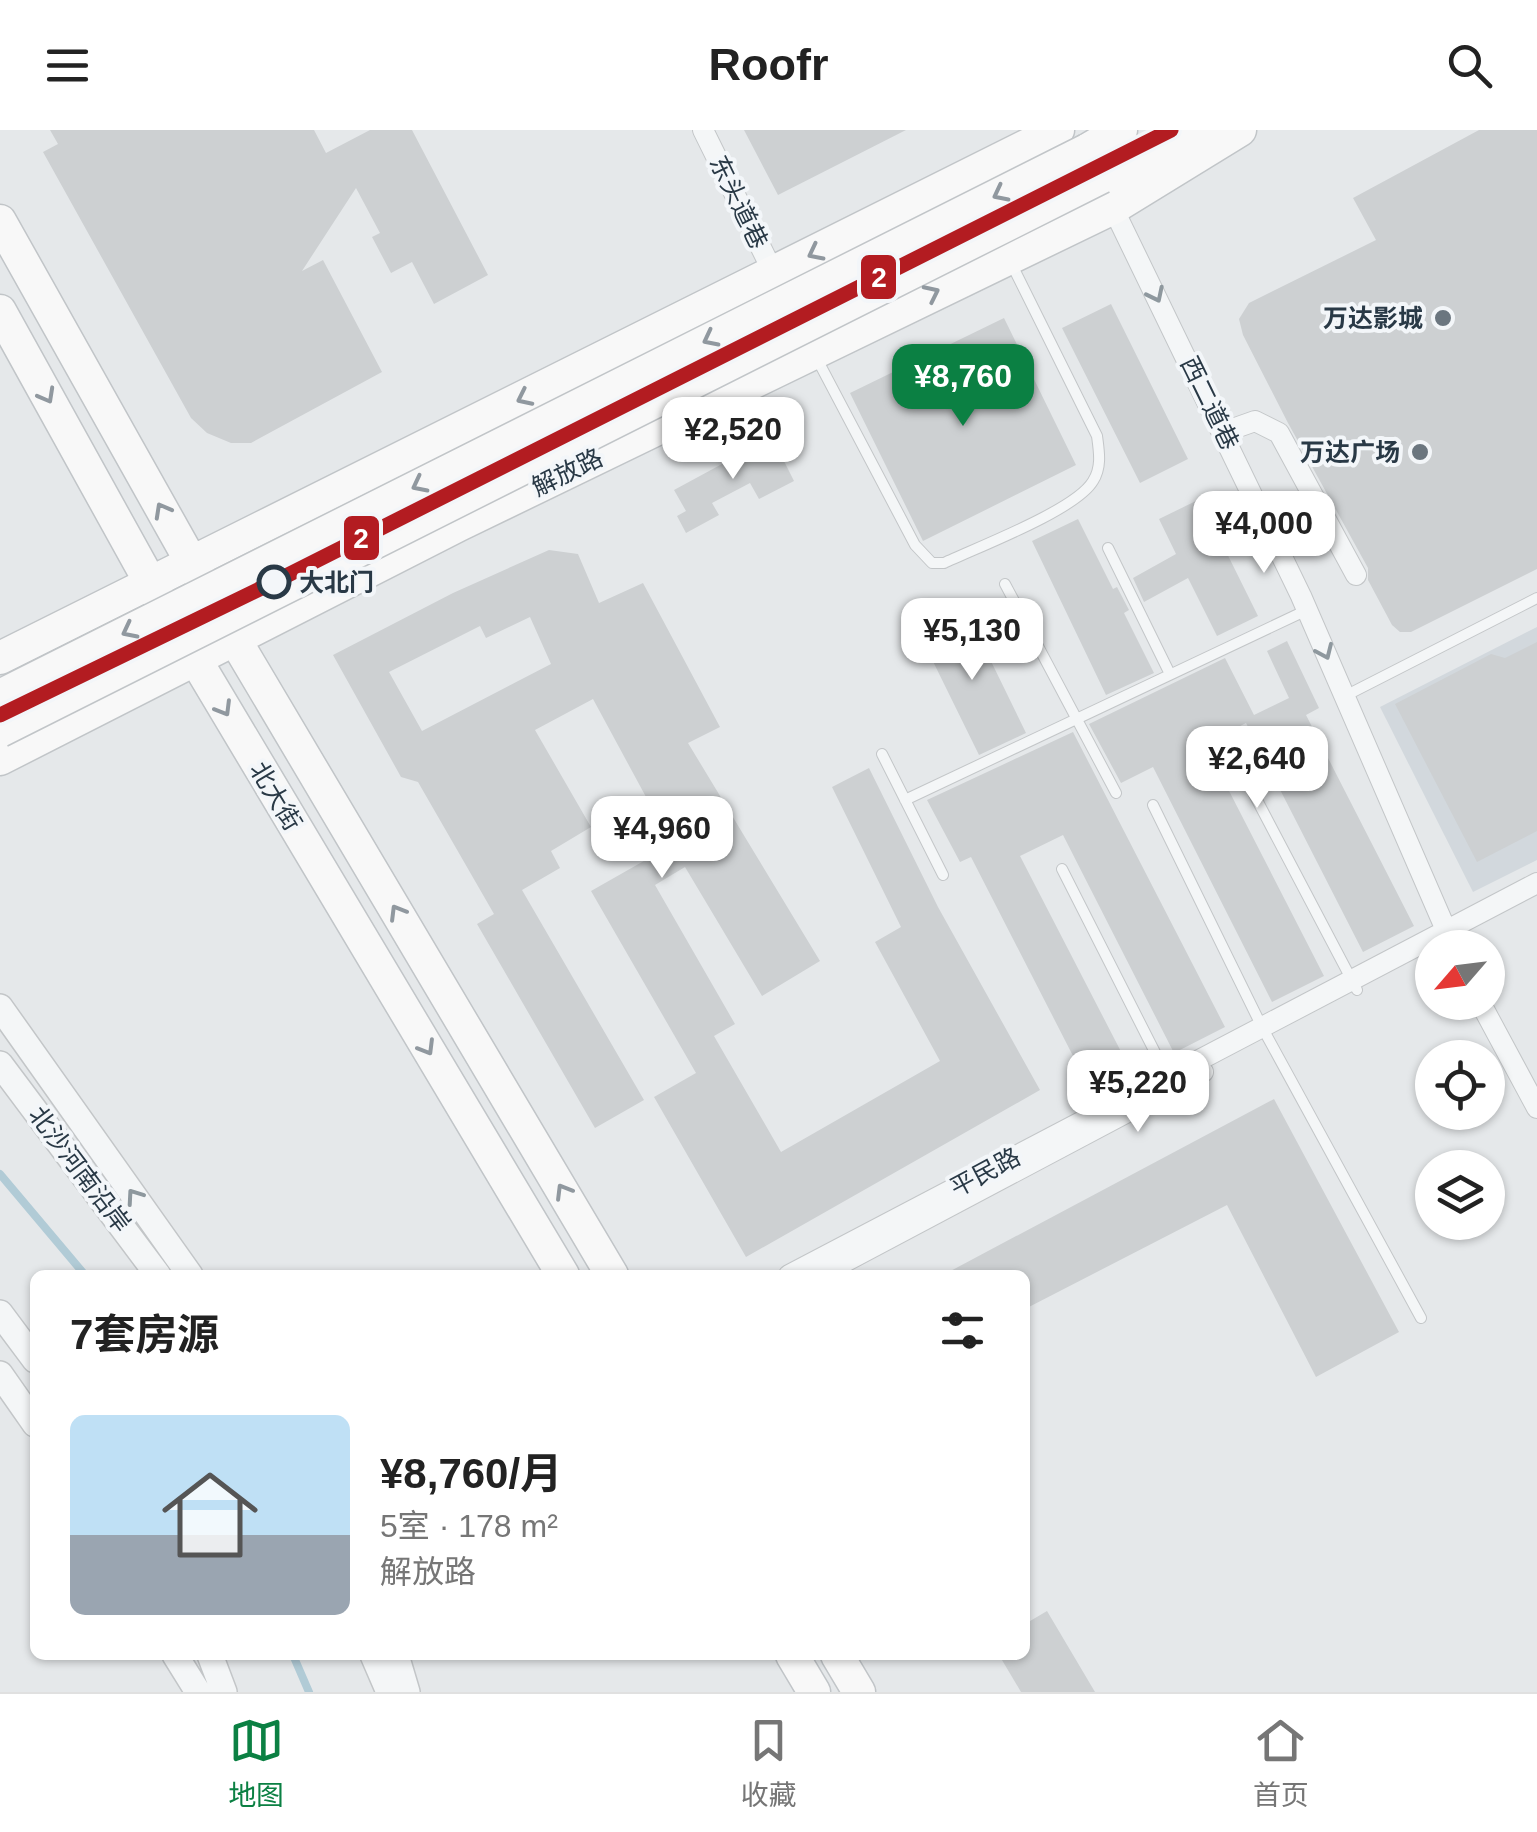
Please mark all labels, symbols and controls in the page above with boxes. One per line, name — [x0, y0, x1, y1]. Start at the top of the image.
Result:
icon: menu — [40, 38, 95, 93]
icon: search — [1442, 38, 1497, 93]
text: Roofr — [709, 39, 828, 90]
street label: 东头道巷 — [704, 151, 774, 253]
one-way arrow — [992, 181, 1010, 201]
one-way arrow — [807, 241, 825, 261]
line badge: 2 — [859, 253, 898, 301]
text: 2 — [871, 262, 887, 293]
one-way arrow — [922, 285, 940, 305]
one-way arrow — [1144, 285, 1164, 303]
place label: 万达影城 — [1323, 304, 1423, 332]
marker: 万达影城 — [1432, 307, 1454, 329]
one-way arrow — [702, 327, 720, 347]
pin: ¥8,760 — [882, 344, 1044, 429]
street label: 西二道巷 — [1175, 352, 1245, 454]
text: ¥8,760 — [914, 358, 1012, 394]
one-way arrow — [35, 385, 55, 403]
one-way arrow — [516, 386, 534, 406]
pin: ¥2,520 — [652, 397, 814, 482]
text: ¥2,520 — [684, 411, 782, 447]
place label: 万达广场 — [1300, 438, 1400, 466]
marker: 万达广场 — [1409, 441, 1431, 463]
street label: 解放路 — [527, 443, 607, 501]
one-way arrow — [411, 473, 429, 493]
pin: ¥4,000 — [1183, 491, 1345, 576]
one-way arrow — [154, 503, 174, 521]
text: ¥4,000 — [1215, 505, 1313, 541]
line badge: 2 — [342, 514, 381, 562]
text: 2 — [353, 523, 369, 554]
marker: 大北门 — [258, 566, 290, 598]
place label: 大北门 — [299, 568, 374, 596]
pin: ¥5,130 — [891, 598, 1053, 683]
text: ¥5,130 — [923, 612, 1021, 648]
one-way arrow — [121, 619, 139, 638]
one-way arrow — [1313, 642, 1333, 660]
one-way arrow — [212, 698, 231, 716]
pin: ¥2,640 — [1176, 726, 1338, 811]
text: ¥2,640 — [1208, 740, 1306, 776]
street label: 北大街 — [245, 757, 307, 835]
pin: ¥4,960 — [581, 796, 743, 881]
text: ¥4,960 — [613, 810, 711, 846]
one-way arrow — [389, 905, 409, 923]
north arrow — [1415, 930, 1505, 1020]
map controls — [1415, 930, 1505, 1240]
one-way arrow — [415, 1037, 434, 1055]
button: locate — [1415, 1040, 1505, 1130]
pin: ¥5,220 — [1057, 1050, 1219, 1135]
text: ¥5,220 — [1089, 1064, 1187, 1100]
street label: 北沙河南沿岸 — [24, 1101, 136, 1237]
street label: 平民路 — [945, 1142, 1025, 1202]
button: layers — [1415, 1150, 1505, 1240]
one-way arrow — [555, 1184, 575, 1202]
one-way arrow — [128, 1188, 146, 1207]
icon: filters — [935, 1303, 990, 1358]
text: 7套房源 — [70, 1311, 219, 1358]
text: ¥8,760/月 — [380, 1450, 562, 1497]
icon: home — [150, 1455, 270, 1575]
text: 5室 · 178 m² — [380, 1508, 558, 1544]
text: 解放路 — [380, 1554, 476, 1590]
tab: 地图 — [228, 1713, 284, 1813]
tab: 收藏 — [740, 1713, 797, 1813]
tab: 首页 — [1253, 1713, 1309, 1813]

